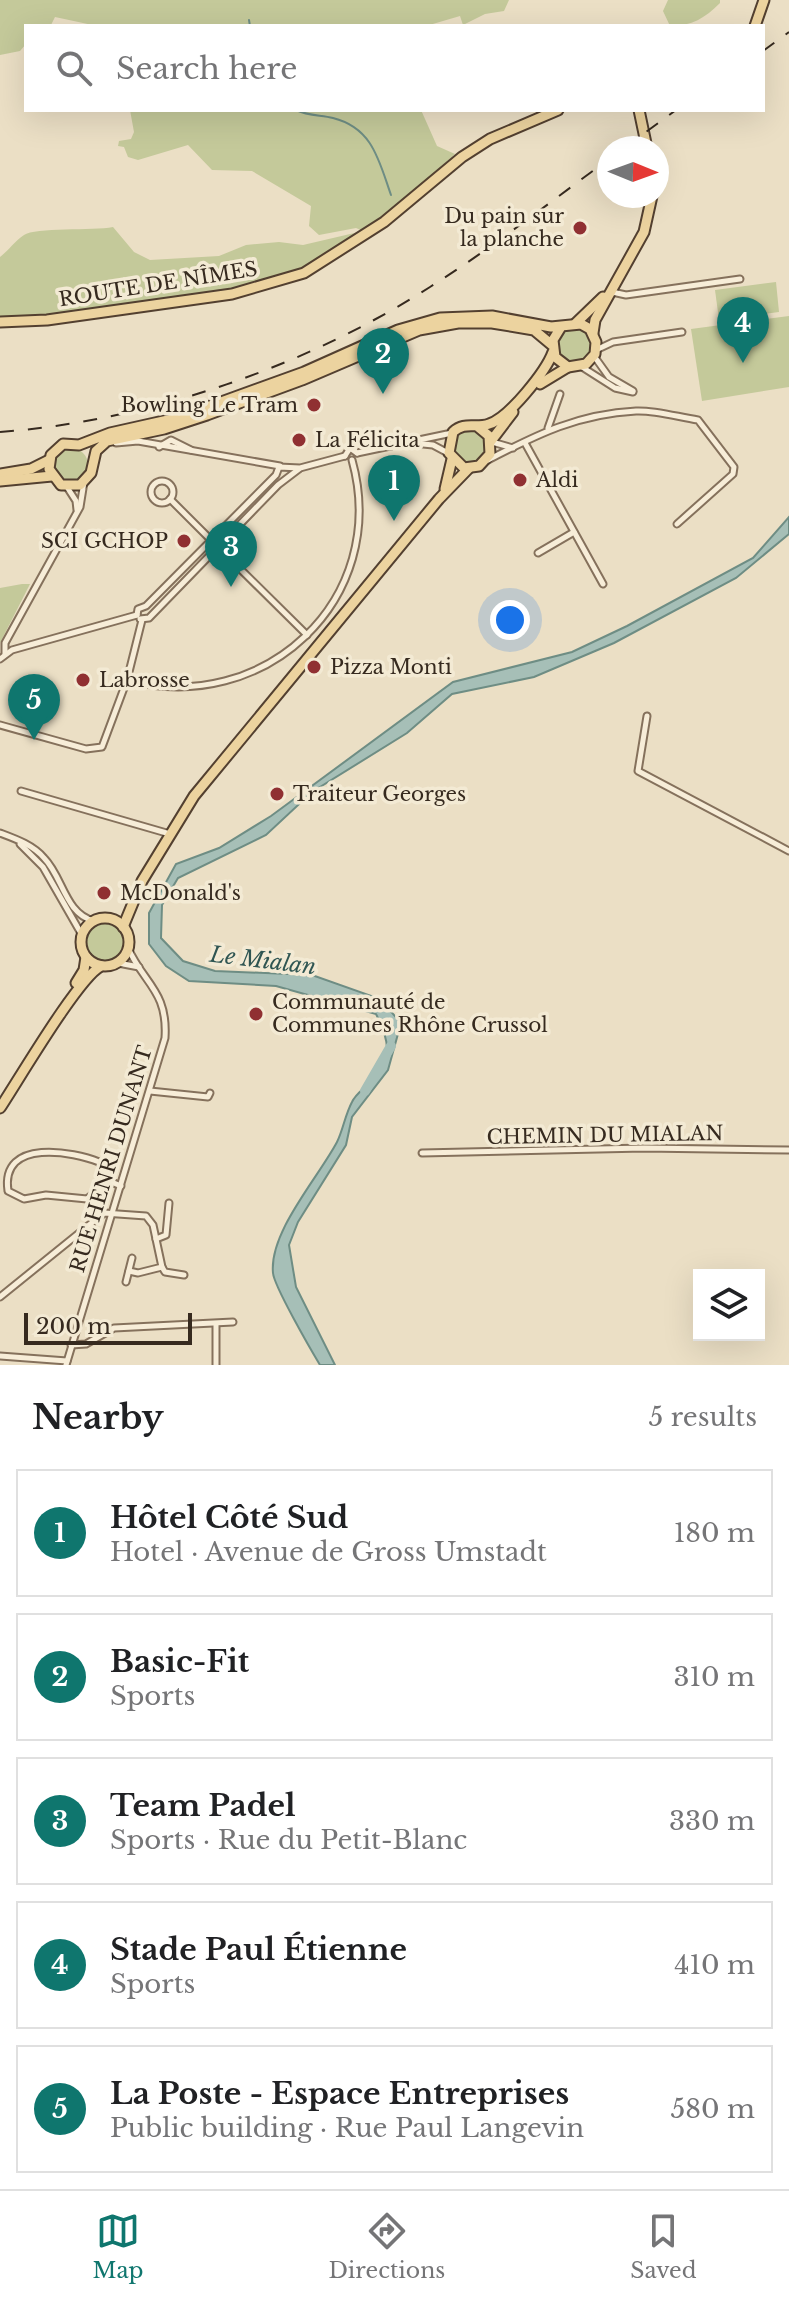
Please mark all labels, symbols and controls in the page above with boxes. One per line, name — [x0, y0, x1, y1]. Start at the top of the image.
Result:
search box — [24, 24, 765, 112]
icon: search — [52, 46, 96, 90]
text: Search here — [116, 50, 297, 87]
north arrow — [597, 136, 669, 208]
place label: Du pain sur la planche — [444, 204, 564, 251]
marker: Du pain sur la planche — [571, 219, 589, 237]
street label: ROUTE DE NÎMES — [57, 255, 259, 312]
pin: 4 — [717, 297, 769, 363]
pin: 2 — [357, 328, 409, 394]
place label: Bowling Le Tram — [121, 393, 299, 417]
marker: Bowling Le Tram — [305, 396, 323, 414]
place label: La Félicita — [315, 428, 421, 452]
marker: La Félicita — [290, 431, 308, 449]
pin: 1 — [368, 455, 420, 521]
place label: Aldi — [535, 468, 578, 492]
marker: Aldi — [511, 471, 529, 489]
pin: 3 — [205, 521, 257, 587]
place label: SCI GCHOP — [41, 529, 168, 553]
marker: SCI GCHOP — [175, 532, 193, 550]
your location — [490, 600, 530, 640]
place label: Pizza Monti — [330, 655, 452, 679]
marker: Pizza Monti — [305, 658, 323, 676]
place label: Labrosse — [99, 668, 190, 692]
marker: Labrosse — [74, 671, 92, 689]
pin: 5 — [8, 674, 60, 740]
place label: Traiteur Georges — [293, 782, 466, 806]
marker: Traiteur Georges — [268, 785, 286, 803]
place label: McDonald's — [120, 881, 241, 905]
marker: McDonald's — [95, 884, 113, 902]
water label: Le Mialan — [207, 940, 318, 980]
place label: Communauté de Communes Rhône Crussol — [272, 990, 548, 1037]
marker: Communauté de Communes Rhône Crussol — [247, 1005, 265, 1023]
street label: RUE HENRI DUNANT — [65, 1043, 157, 1275]
street label: CHEMIN DU MIALAN — [486, 1121, 724, 1149]
map controls — [693, 1269, 765, 1341]
button: layers — [693, 1269, 765, 1341]
scale bar — [24, 1309, 192, 1345]
text: 200 m — [36, 1313, 111, 1340]
text: Nearby — [32, 1396, 164, 1438]
text: 5 results — [648, 1401, 757, 1433]
text: Hôtel Côté Sud — [110, 1499, 348, 1536]
text: 1 — [54, 1517, 66, 1549]
text: 180 m — [674, 1517, 755, 1549]
text: Hotel · Avenue de Gross Umstadt — [110, 1536, 547, 1568]
text: Basic-Fit — [110, 1643, 249, 1680]
text: 2 — [52, 1661, 68, 1693]
text: 310 m — [673, 1661, 755, 1693]
text: Sports — [110, 1680, 195, 1712]
text: Team Padel — [110, 1787, 296, 1824]
text: 3 — [52, 1805, 68, 1837]
text: 330 m — [669, 1805, 755, 1837]
text: Sports · Rue du Petit-Blanc — [110, 1824, 467, 1856]
text: Stade Paul Étienne — [110, 1931, 407, 1968]
text: 4 — [51, 1949, 69, 1981]
text: 410 m — [674, 1949, 755, 1981]
text: Sports — [110, 1968, 195, 2000]
text: La Poste - Espace Entreprises — [110, 2075, 569, 2112]
text: 5 — [52, 2093, 68, 2125]
text: 580 m — [671, 2093, 755, 2125]
text: Public building · Rue Paul Langevin — [110, 2112, 584, 2144]
tab: Map — [92, 2209, 144, 2284]
tab: Directions — [328, 2209, 445, 2284]
tab: Saved — [630, 2209, 697, 2284]

